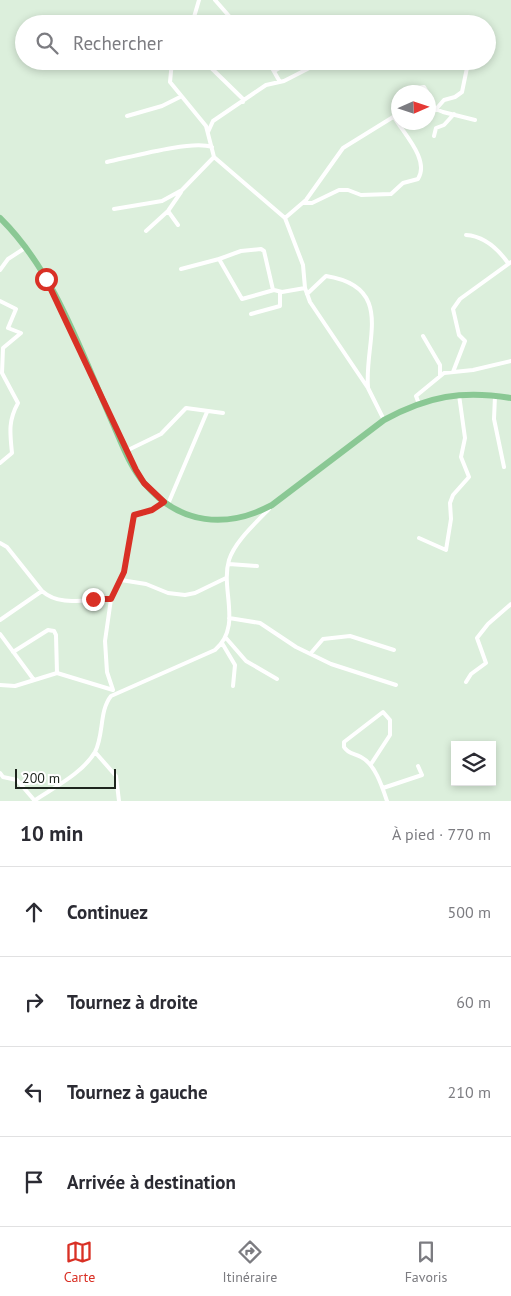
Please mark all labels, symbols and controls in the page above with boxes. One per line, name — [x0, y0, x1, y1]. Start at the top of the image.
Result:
search box — [15, 15, 496, 70]
icon: search — [33, 29, 61, 57]
text: Rechercher — [73, 31, 163, 55]
north arrow — [391, 85, 436, 130]
route start — [35, 268, 58, 291]
route end — [82, 588, 105, 611]
map controls — [451, 741, 496, 786]
button: layers — [451, 741, 496, 786]
scale bar — [15, 766, 116, 789]
text: 200 m — [22, 769, 60, 787]
text: 10 min — [20, 820, 83, 847]
text: À pied · 770 m — [392, 824, 491, 844]
icon: ahead — [20, 898, 48, 926]
text: Continuez — [67, 900, 148, 924]
text: 500 m — [448, 902, 491, 922]
icon: right — [20, 988, 48, 1016]
text: Tournez à droite — [67, 990, 198, 1014]
text: 60 m — [456, 992, 491, 1012]
icon: left — [20, 1078, 48, 1106]
text: Tournez à gauche — [67, 1080, 208, 1104]
text: 210 m — [448, 1082, 491, 1102]
icon: arrive — [20, 1168, 48, 1196]
text: Arrivée à destination — [67, 1170, 236, 1194]
tab: Carte — [64, 1238, 95, 1286]
tab: Itinéraire — [223, 1238, 277, 1286]
tab: Favoris — [405, 1238, 447, 1286]

